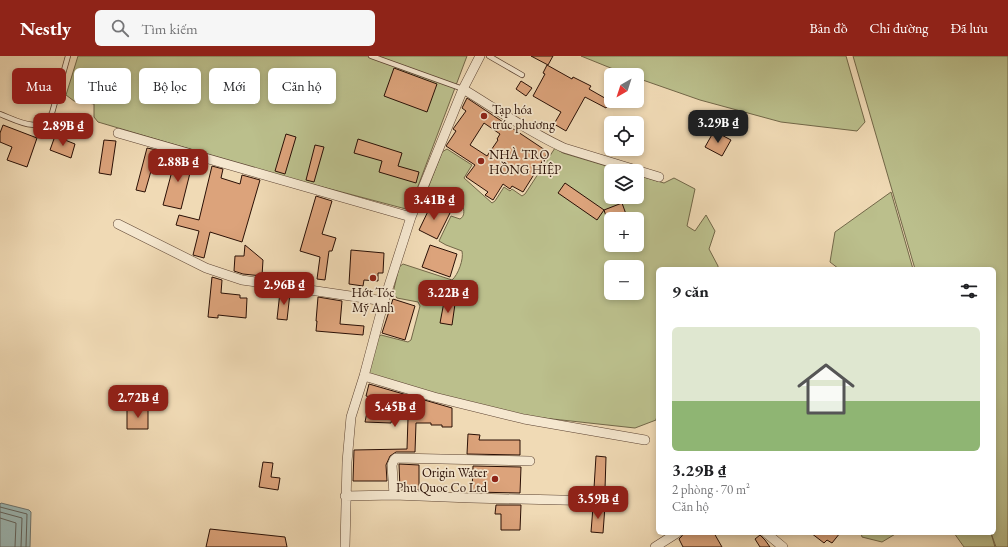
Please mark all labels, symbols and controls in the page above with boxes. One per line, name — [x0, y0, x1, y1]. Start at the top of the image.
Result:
search box — [95, 10, 375, 46]
text: Nestly — [20, 16, 71, 41]
icon: search — [109, 17, 131, 39]
text: Tìm kiếm — [141, 19, 198, 38]
text: Bản đồ — [810, 19, 848, 37]
text: Chỉ đường — [870, 19, 928, 37]
text: Đã lưu — [950, 19, 988, 37]
chip: Mua — [12, 68, 66, 104]
chip: Thuê — [74, 68, 131, 104]
chip: Bộ lọc — [139, 68, 201, 104]
chip: Mới — [209, 68, 260, 104]
chip: Căn hộ — [268, 68, 336, 104]
north arrow — [604, 68, 644, 108]
map controls — [604, 68, 644, 300]
place label: Tạp hóa trúc phương — [492, 101, 555, 133]
pin: 3.29B ₫ — [681, 110, 755, 144]
marker: Tạp hóa trúc phương — [479, 111, 489, 121]
pin: 2.89B ₫ — [26, 113, 100, 147]
text: 3.29B ₫ — [697, 114, 739, 131]
button: locate — [604, 116, 644, 156]
text: 2.89B ₫ — [42, 117, 84, 134]
place label: NHÀ TRỌ HỒNG HIỆP — [489, 146, 561, 178]
pin: 2.88B ₫ — [141, 149, 215, 183]
text: 2.88B ₫ — [157, 153, 199, 170]
marker: NHÀ TRỌ HỒNG HIỆP — [476, 156, 486, 166]
button: layers — [604, 164, 644, 204]
pin: 3.41B ₫ — [397, 187, 471, 221]
text: 3.41B ₫ — [413, 191, 455, 208]
button: + — [604, 212, 644, 252]
button: − — [604, 260, 644, 300]
pin: 2.96B ₫ — [247, 272, 321, 306]
marker: Hớt Tóc Mỹ Anh — [368, 273, 378, 283]
text: 2.96B ₫ — [263, 276, 305, 293]
pin: 3.22B ₫ — [411, 280, 485, 314]
text: 9 căn — [672, 280, 709, 302]
icon: filters — [958, 280, 980, 302]
place label: Hớt Tóc Mỹ Anh — [352, 284, 394, 316]
text: 3.22B ₫ — [427, 284, 469, 301]
icon: home — [790, 353, 862, 425]
pin: 2.72B ₫ — [101, 385, 175, 419]
text: 2.72B ₫ — [117, 389, 159, 406]
pin: 5.45B ₫ — [358, 394, 432, 428]
text: 5.45B ₫ — [374, 398, 416, 415]
text: 3.29B ₫ — [672, 459, 726, 481]
place label: Origin Water Phu Quoc Co Ltd — [396, 464, 488, 496]
marker: Origin Water Phu Quoc Co Ltd — [490, 474, 500, 484]
text: 2 phòng · 70 m² — [672, 481, 750, 498]
pin: 3.59B ₫ — [561, 486, 635, 520]
text: 3.59B ₫ — [577, 490, 619, 507]
text: Căn hộ — [672, 498, 709, 515]

